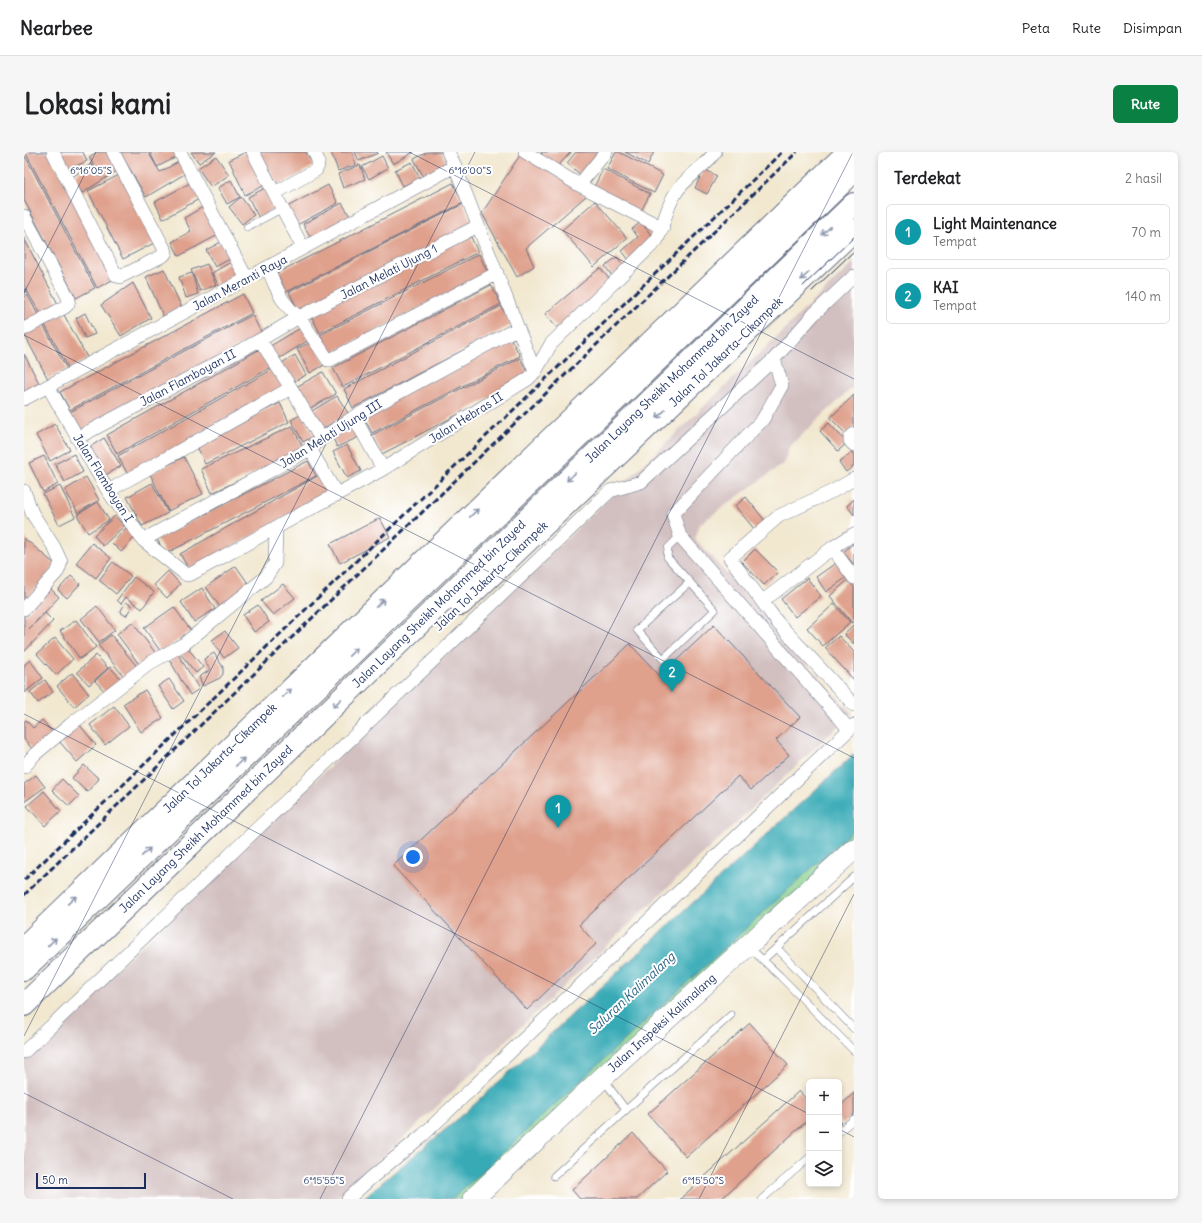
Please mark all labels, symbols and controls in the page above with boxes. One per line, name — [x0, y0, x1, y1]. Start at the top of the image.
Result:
text: Nearbee — [20, 16, 93, 40]
text: Peta — [1022, 19, 1050, 37]
text: Rute — [1072, 19, 1101, 37]
text: Disimpan — [1123, 19, 1182, 37]
button: Rute — [1113, 85, 1178, 123]
text: Lokasi kami — [24, 86, 171, 122]
text: 6°16'05"S — [70, 164, 112, 177]
text: 6°16'00"S — [449, 164, 492, 177]
text: Terdekat — [894, 167, 961, 189]
text: 2 hasil — [1125, 170, 1162, 187]
text: Light Maintenance — [933, 214, 1057, 233]
text: 1 — [905, 224, 911, 241]
text: 70 m — [1132, 224, 1161, 241]
one-way arrow — [821, 226, 831, 236]
text: Tempat — [933, 233, 977, 250]
street label: Jalan Melati Ujung 1 — [338, 241, 440, 302]
street label: Jalan Meranti Raya — [190, 251, 290, 314]
one-way arrow — [800, 272, 811, 281]
text: KAI — [933, 278, 958, 297]
text: 2 — [904, 288, 912, 305]
text: 140 m — [1125, 288, 1161, 305]
street label: Jalan Layang Sheikh Mohammed bin Zayed — [582, 292, 761, 466]
street label: Jalan Tol Jakarta–Cikampek — [666, 294, 785, 410]
text: Tempat — [933, 297, 977, 314]
street label: Jalan Flamboyan II — [137, 346, 238, 409]
street label: Jalan Hebras II — [426, 389, 505, 446]
street label: Jalan Melati Ujung III — [277, 396, 385, 471]
one-way arrow — [656, 409, 666, 419]
street label: Jalan Flamboyan I — [70, 431, 137, 525]
one-way arrow — [566, 472, 576, 482]
one-way arrow — [469, 508, 479, 518]
street label: Jalan Layang Sheikh Mohammed bin Zayed — [349, 517, 528, 691]
street label: Jalan Tol Jakarta–Cikampek — [431, 518, 550, 634]
one-way arrow — [375, 598, 385, 608]
one-way arrow — [348, 648, 358, 657]
pin: 2 — [659, 659, 685, 692]
one-way arrow — [282, 689, 292, 698]
one-way arrow — [332, 698, 342, 708]
street label: Jalan Tol Jakarta–Cikampek — [160, 700, 279, 816]
street label: Jalan Layang Sheikh Mohammed bin Zayed — [116, 742, 295, 916]
one-way arrow — [234, 758, 244, 767]
pin: 1 — [545, 795, 571, 828]
one-way arrow — [141, 847, 151, 857]
your location — [403, 847, 423, 867]
one-way arrow — [67, 895, 77, 905]
one-way arrow — [47, 937, 57, 947]
water label: Saluran Kalimalang — [584, 947, 680, 1038]
street label: Jalan Inspeksi Kalimalang — [604, 970, 719, 1075]
map controls — [806, 1079, 842, 1187]
button: + — [806, 1079, 842, 1115]
button: − — [806, 1115, 842, 1151]
button: layers — [806, 1151, 842, 1187]
scale bar — [36, 1171, 146, 1190]
text: 50 m — [42, 1173, 68, 1187]
text: 6°15'55"S — [303, 1174, 345, 1187]
text: 6°15'50"S — [682, 1174, 724, 1187]

